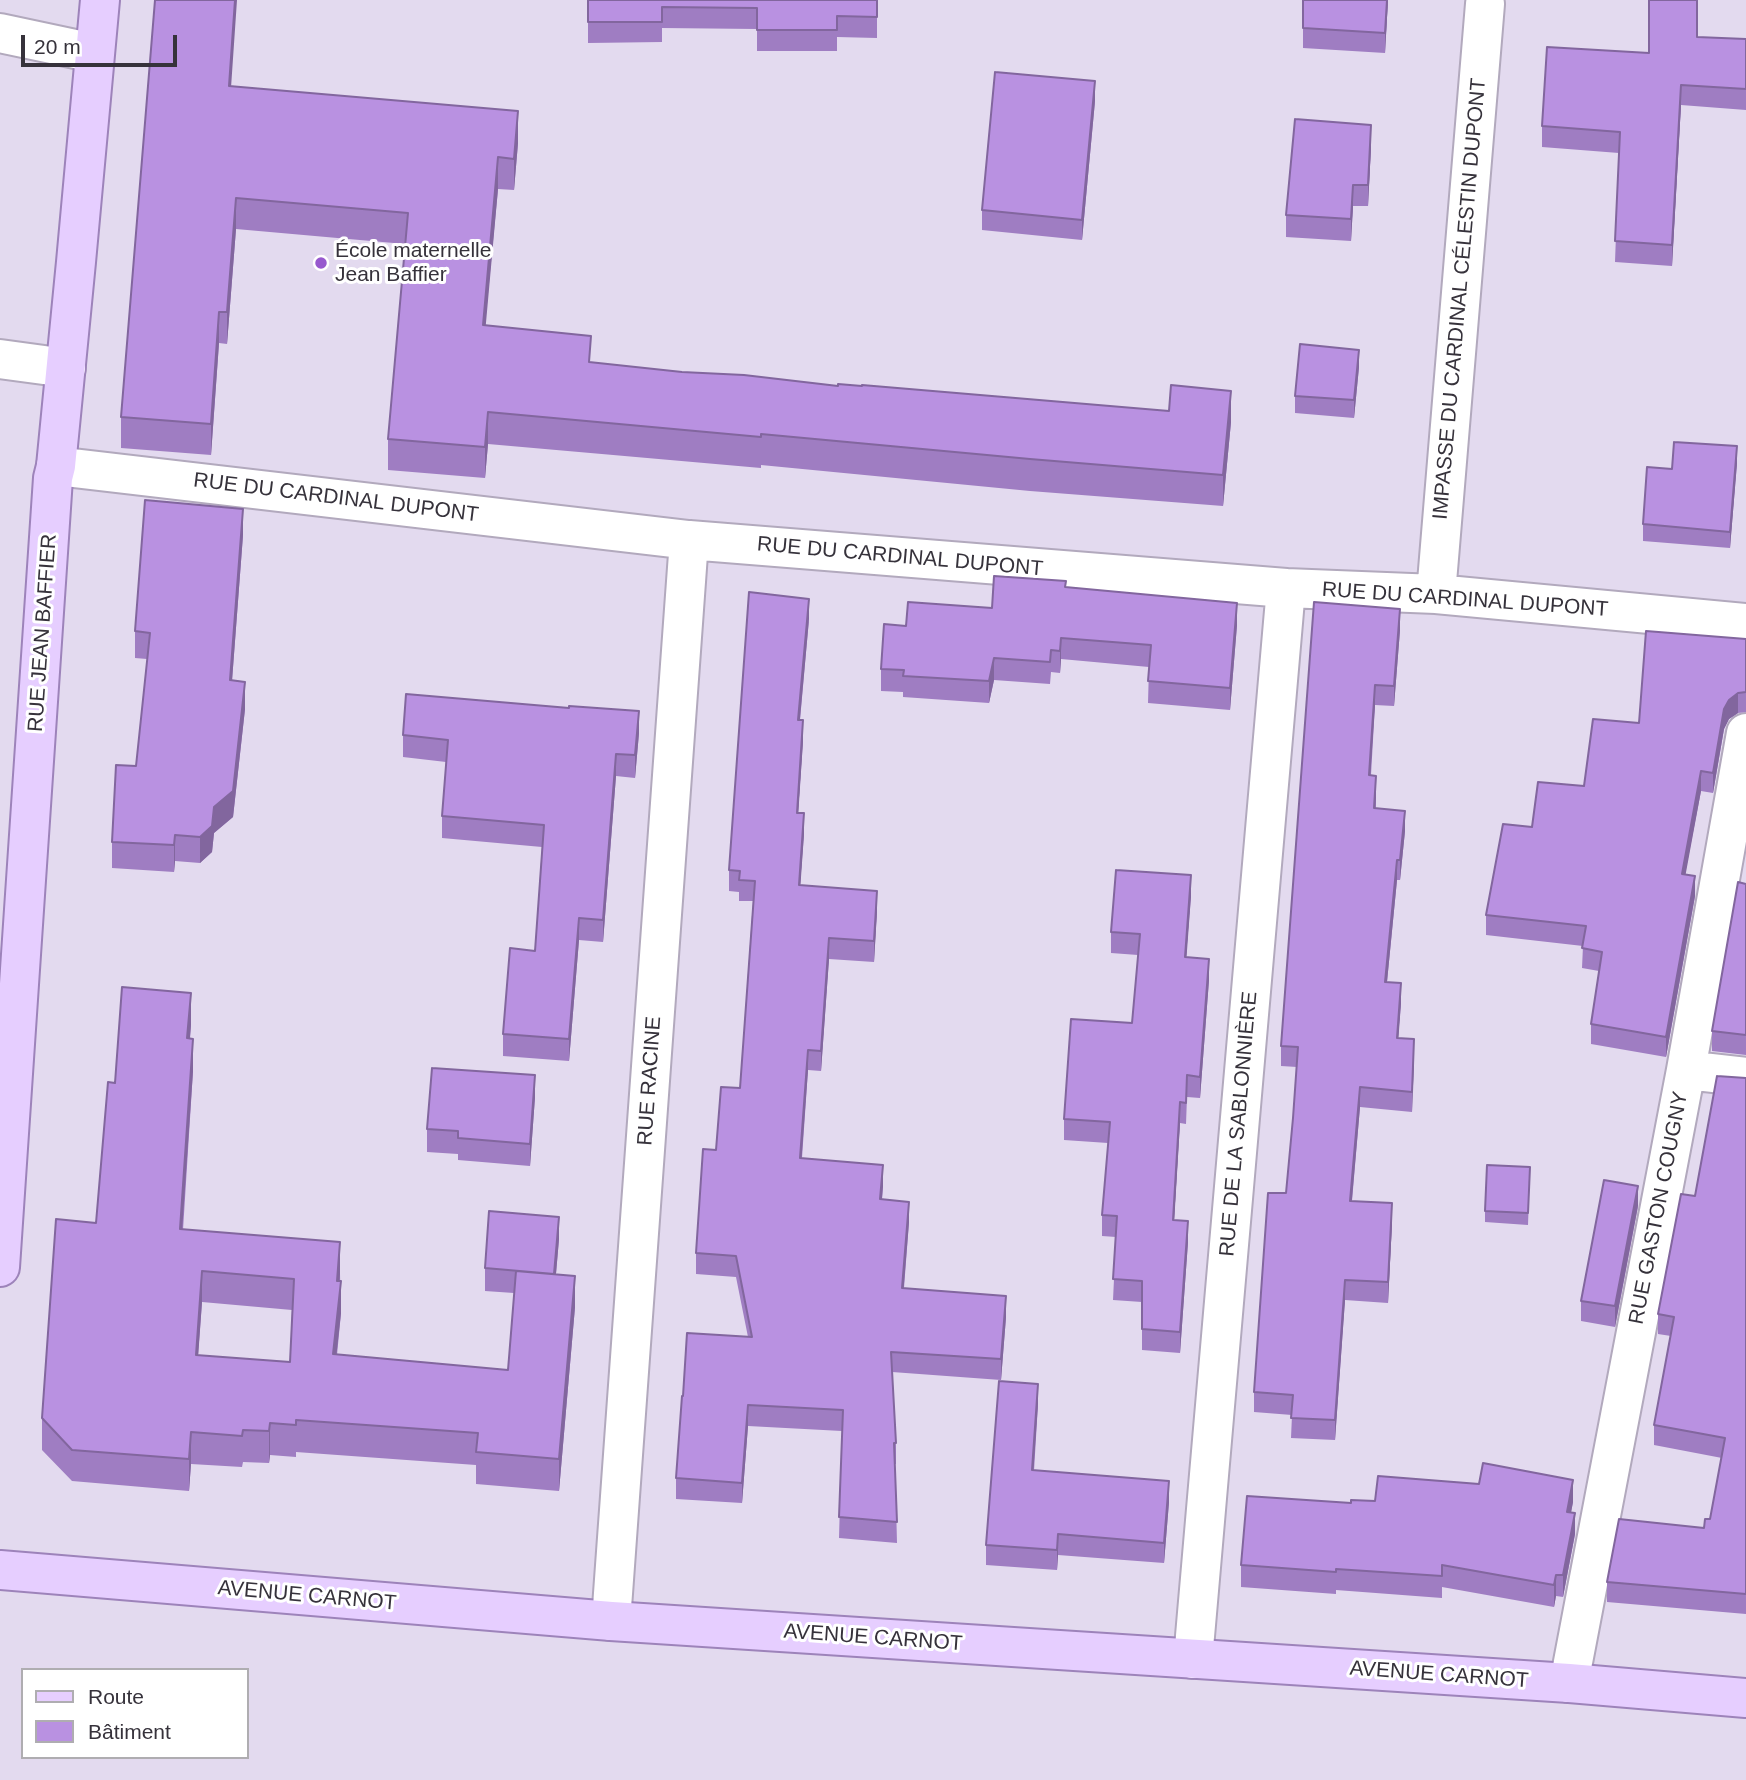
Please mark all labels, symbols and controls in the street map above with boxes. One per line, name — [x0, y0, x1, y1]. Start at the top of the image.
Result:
scale bar — [24, 21, 180, 65]
text: 20 m — [34, 35, 81, 58]
street label: IMPASSE DU CARDINAL CÉLESTIN DUPONT — [1428, 77, 1492, 521]
place label: École maternelle Jean Baffier — [335, 238, 491, 288]
marker: École maternelle Jean Baffier — [313, 255, 329, 271]
street label: RUE DU CARDINAL DUPONT — [192, 468, 480, 528]
street label: RUE DU CARDINAL DUPONT — [756, 532, 1044, 582]
street label: RUE JEAN BAFFIER — [24, 533, 62, 733]
street label: RUE DU CARDINAL DUPONT — [1321, 577, 1609, 623]
street label: RUE DE LA SABLONNIÈRE — [1215, 990, 1263, 1258]
street label: RUE RACINE — [633, 1016, 667, 1146]
street label: RUE GASTON COUGNY — [1624, 1090, 1694, 1326]
street label: AVENUE CARNOT — [217, 1576, 397, 1616]
street label: AVENUE CARNOT — [783, 1619, 963, 1657]
street label: AVENUE CARNOT — [1349, 1656, 1529, 1694]
legend — [21, 1668, 248, 1759]
text: Route — [88, 1685, 144, 1708]
text: Bâtiment — [88, 1720, 171, 1743]

